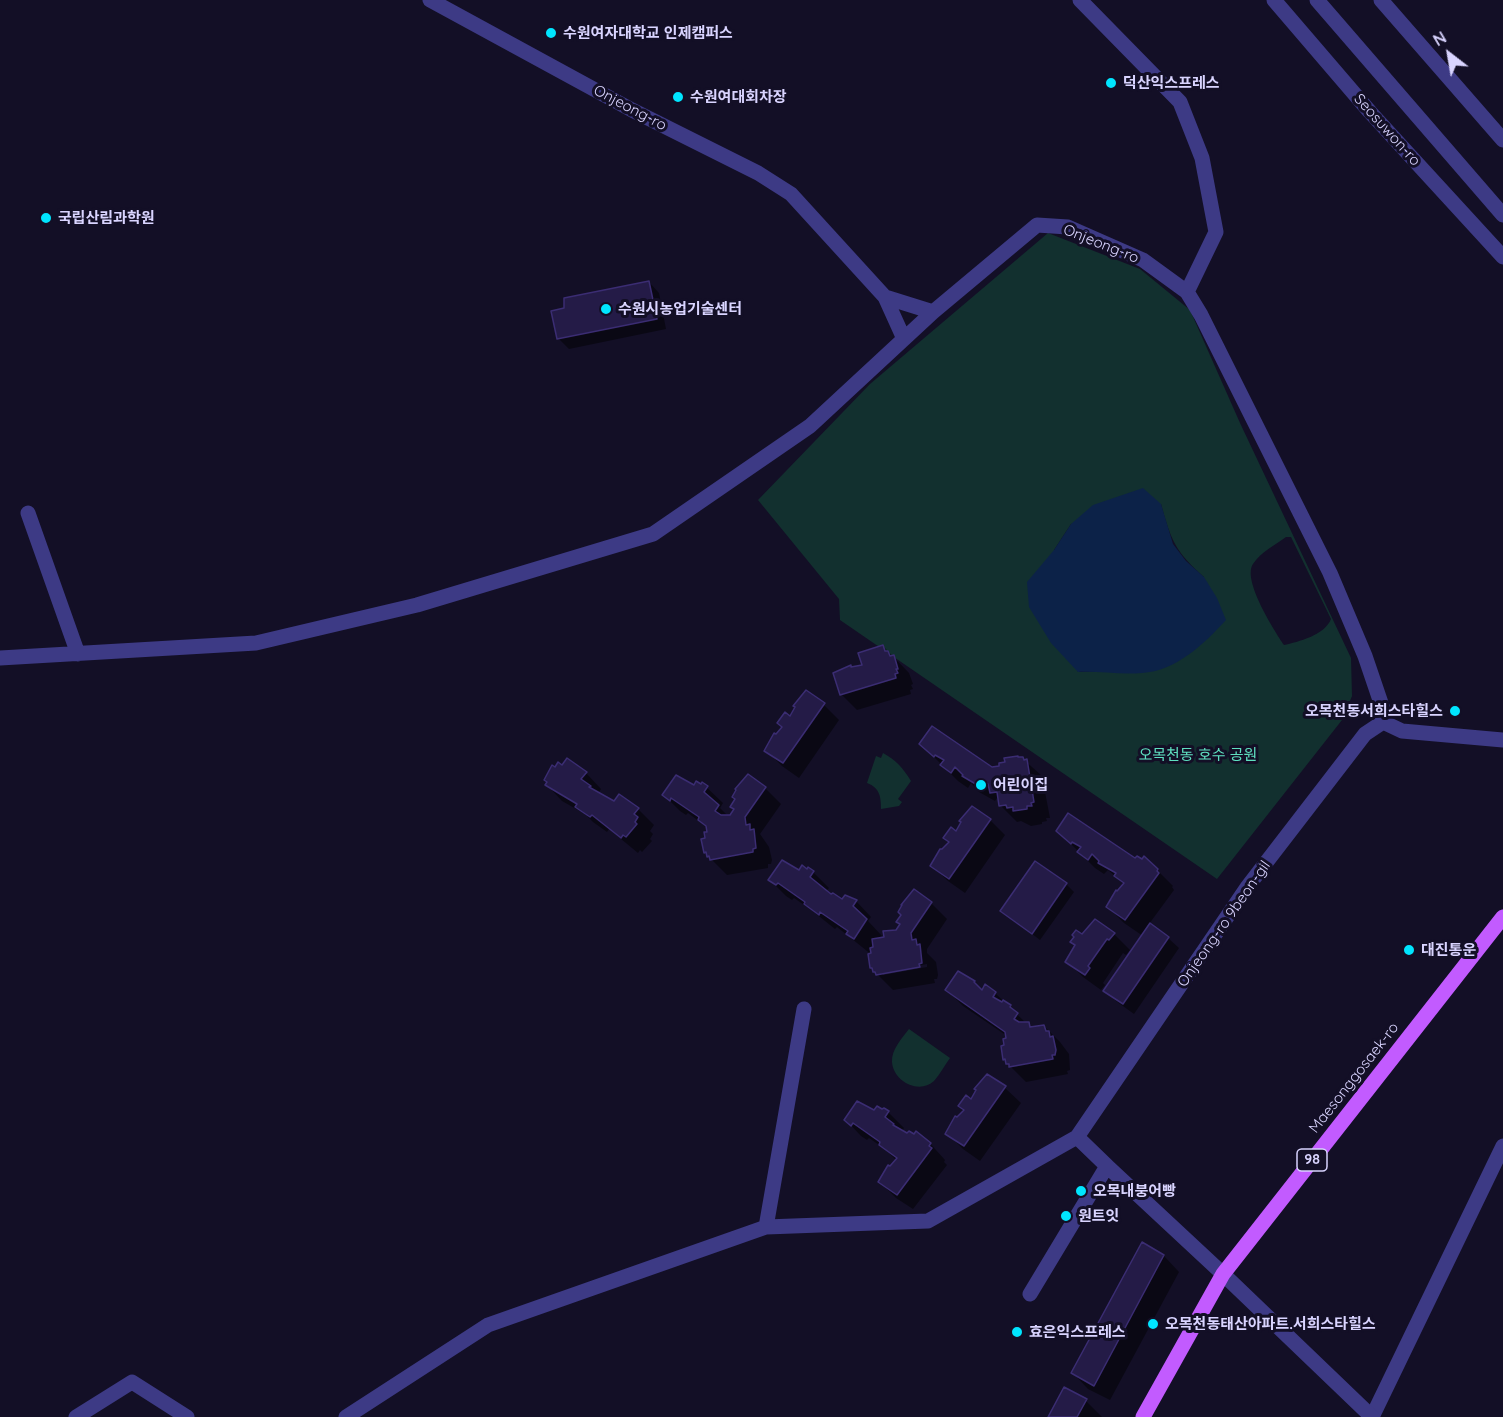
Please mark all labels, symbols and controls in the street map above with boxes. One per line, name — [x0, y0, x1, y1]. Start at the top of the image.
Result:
place label: 수원여자대학교 인제캠퍼스 — [563, 24, 733, 42]
north arrow — [1419, 24, 1479, 84]
marker: 수원여자대학교 인제캠퍼스 — [544, 26, 558, 40]
text: N — [1430, 27, 1450, 50]
place label: 덕산익스프레스 — [1123, 74, 1220, 92]
marker: 덕산익스프레스 — [1104, 76, 1118, 90]
street label: Onjeong-ro — [590, 81, 670, 135]
place label: 수원여대회차장 — [690, 88, 787, 106]
marker: 수원여대회차장 — [671, 90, 685, 104]
street label: Seosuwon-ro — [1350, 90, 1424, 170]
place label: 국립산림과학원 — [58, 209, 155, 227]
marker: 국립산림과학원 — [39, 211, 53, 225]
street label: Onjeong-ro — [1060, 221, 1142, 267]
place label: 수원시농업기술센터 — [618, 300, 742, 318]
marker: 수원시농업기술센터 — [599, 302, 613, 316]
place label: 오목천동서희스타힐스 — [1305, 702, 1443, 720]
marker: 오목천동서희스타힐스 — [1448, 704, 1462, 718]
park label: 오목천동 호수 공원 — [1139, 746, 1257, 764]
place label: 어린이집 — [993, 776, 1048, 794]
marker: 어린이집 — [974, 778, 988, 792]
street label: Onjeong-ro 9beon-gil — [1174, 857, 1274, 991]
place label: 대진통운 — [1421, 941, 1476, 959]
marker: 대진통운 — [1402, 943, 1416, 957]
street label: Maesonggosaek-ro — [1305, 1019, 1403, 1137]
road number: 98 — [1297, 1149, 1327, 1171]
place label: 오목내붕어빵 — [1093, 1182, 1176, 1200]
marker: 오목내붕어빵 — [1074, 1184, 1088, 1198]
place label: 원트잇 — [1078, 1207, 1119, 1225]
marker: 원트잇 — [1059, 1209, 1073, 1223]
place label: 오목천동태산아파트.서희스타힐스 — [1165, 1315, 1376, 1333]
marker: 오목천동태산아파트.서희스타힐스 — [1146, 1317, 1160, 1331]
place label: 효은익스프레스 — [1029, 1323, 1126, 1341]
marker: 효은익스프레스 — [1010, 1325, 1024, 1339]

